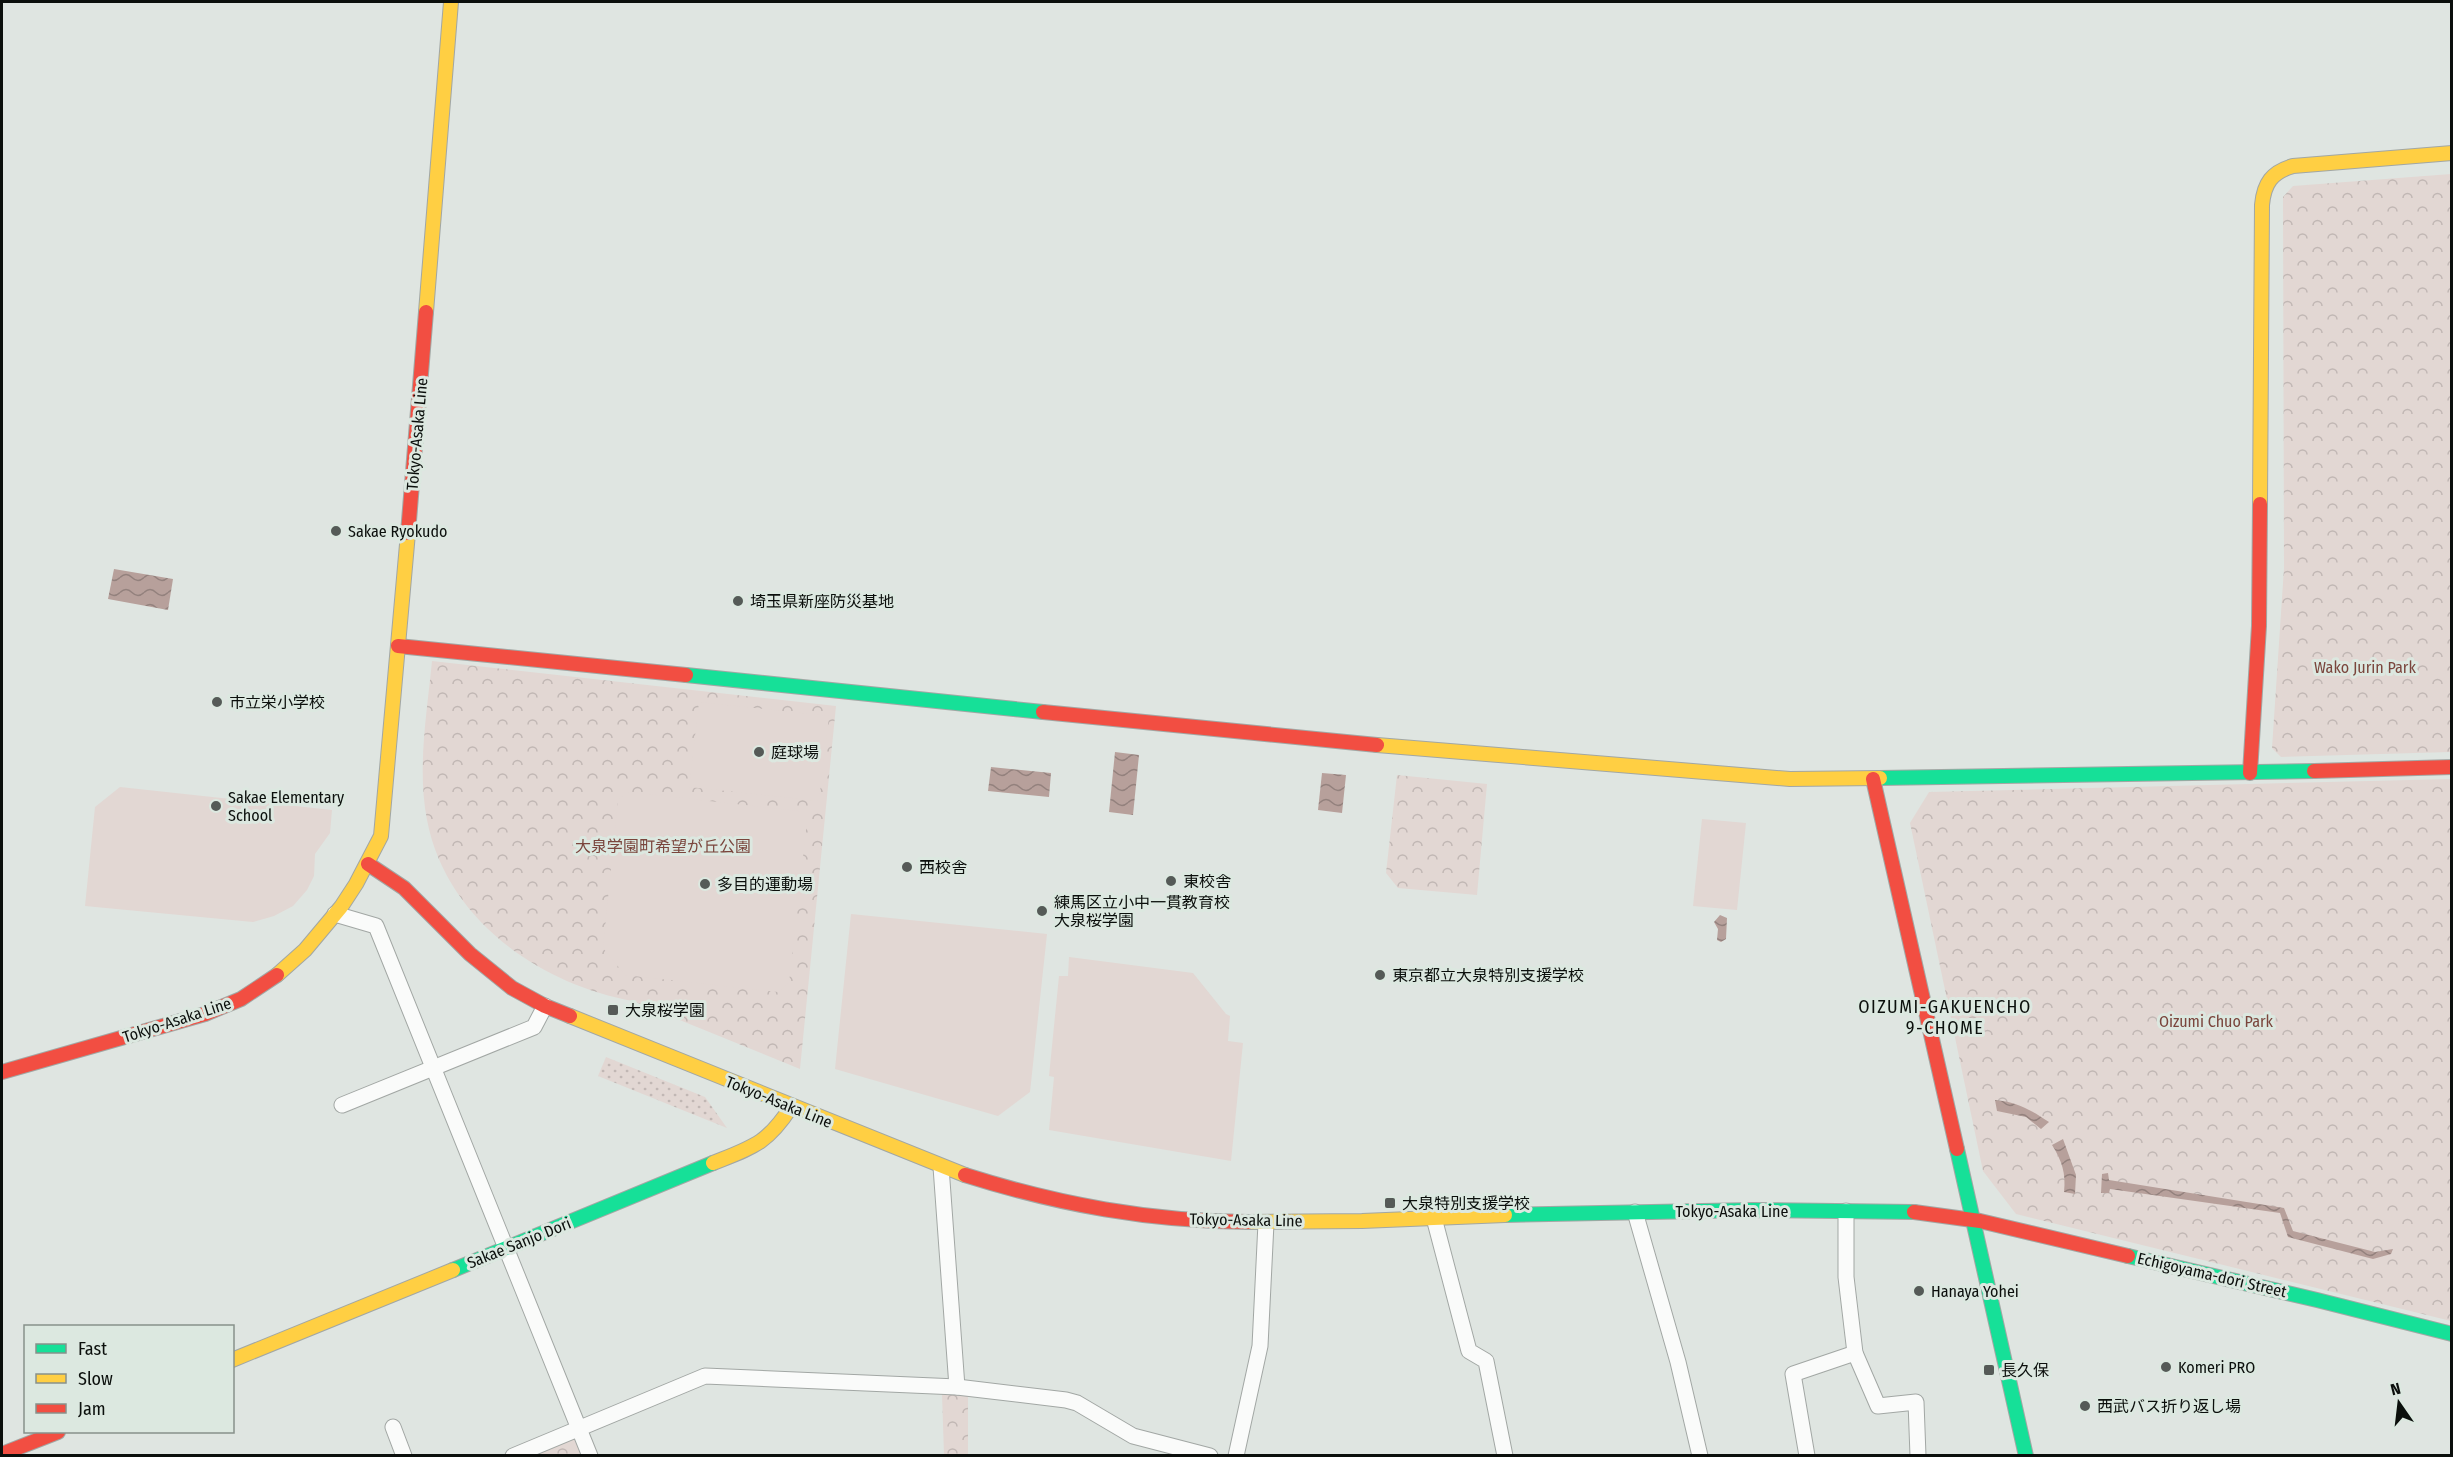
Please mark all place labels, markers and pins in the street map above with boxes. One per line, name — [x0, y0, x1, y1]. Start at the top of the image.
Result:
place label: Sakae Ryokudo — [348, 522, 447, 541]
marker: Sakae Ryokudo — [329, 524, 343, 538]
place label: 埼玉県新座防災基地 — [750, 592, 894, 611]
marker: 埼玉県新座防災基地 — [731, 594, 745, 608]
place label: 市立栄小学校 — [229, 693, 325, 712]
marker: 市立栄小学校 — [210, 695, 224, 709]
place label: 庭球場 — [771, 743, 819, 762]
marker: 庭球場 — [752, 745, 766, 759]
place label: Sakae Elementary School — [228, 788, 345, 825]
marker: Sakae Elementary School — [209, 799, 223, 813]
place label: 西校舎 — [919, 858, 967, 877]
marker: 西校舎 — [900, 860, 914, 874]
place label: 東校舎 — [1183, 872, 1231, 891]
marker: 東校舎 — [1164, 874, 1178, 888]
place label: 多目的運動場 — [717, 875, 813, 894]
marker: 多目的運動場 — [698, 877, 712, 891]
place label: 練馬区立小中一貫教育校 大泉桜学園 — [1054, 893, 1230, 930]
marker: 練馬区立小中一貫教育校 大泉桜学園 — [1035, 904, 1049, 918]
place label: 東京都立大泉特別支援学校 — [1392, 966, 1584, 985]
marker: 東京都立大泉特別支援学校 — [1373, 968, 1387, 982]
place label: 大泉桜学園 — [625, 1001, 705, 1020]
marker: 大泉桜学園 — [606, 1003, 620, 1017]
place label: 大泉特別支援学校 — [1402, 1194, 1530, 1213]
marker: 大泉特別支援学校 — [1383, 1196, 1397, 1210]
place label: Hanaya Yohei — [1931, 1282, 2019, 1301]
marker: Hanaya Yohei — [1912, 1284, 1926, 1298]
place label: Komeri PRO — [2178, 1358, 2255, 1377]
marker: Komeri PRO — [2159, 1360, 2173, 1374]
place label: 長久保 — [2001, 1361, 2049, 1380]
marker: 長久保 — [1982, 1363, 1996, 1377]
place label: 西武バス折り返し場 — [2097, 1397, 2241, 1416]
marker: 西武バス折り返し場 — [2078, 1399, 2092, 1413]

